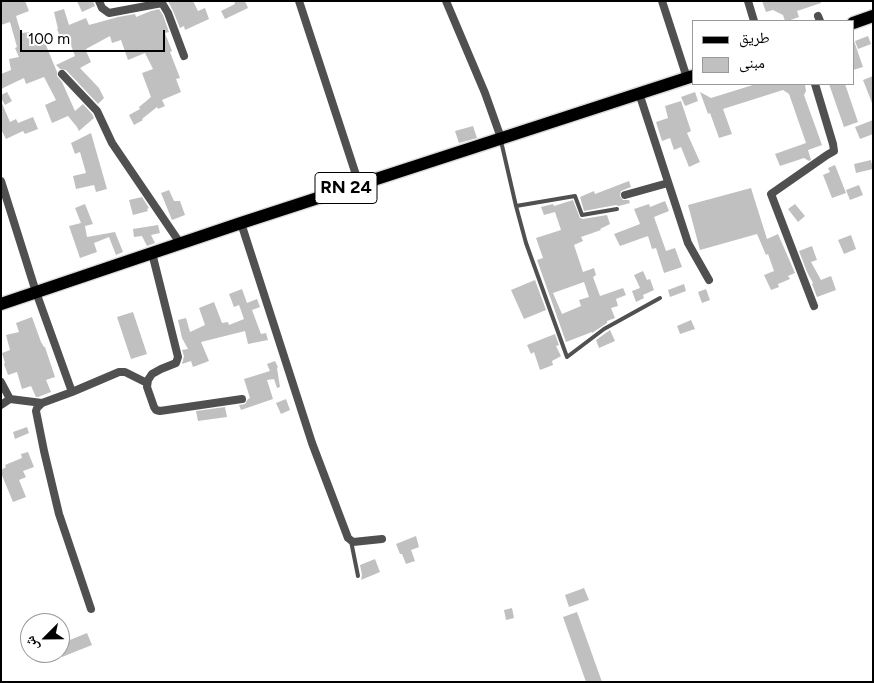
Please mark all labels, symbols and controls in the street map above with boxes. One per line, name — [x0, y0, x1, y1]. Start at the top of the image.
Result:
scale bar — [22, 20, 168, 52]
legend — [692, 20, 854, 85]
text: طريق — [739, 29, 770, 47]
text: 100 m — [28, 30, 70, 48]
text: مبنى — [739, 54, 765, 72]
road number: RN 24 — [315, 172, 377, 204]
north arrow — [20, 613, 70, 663]
text: ش — [21, 634, 42, 654]

